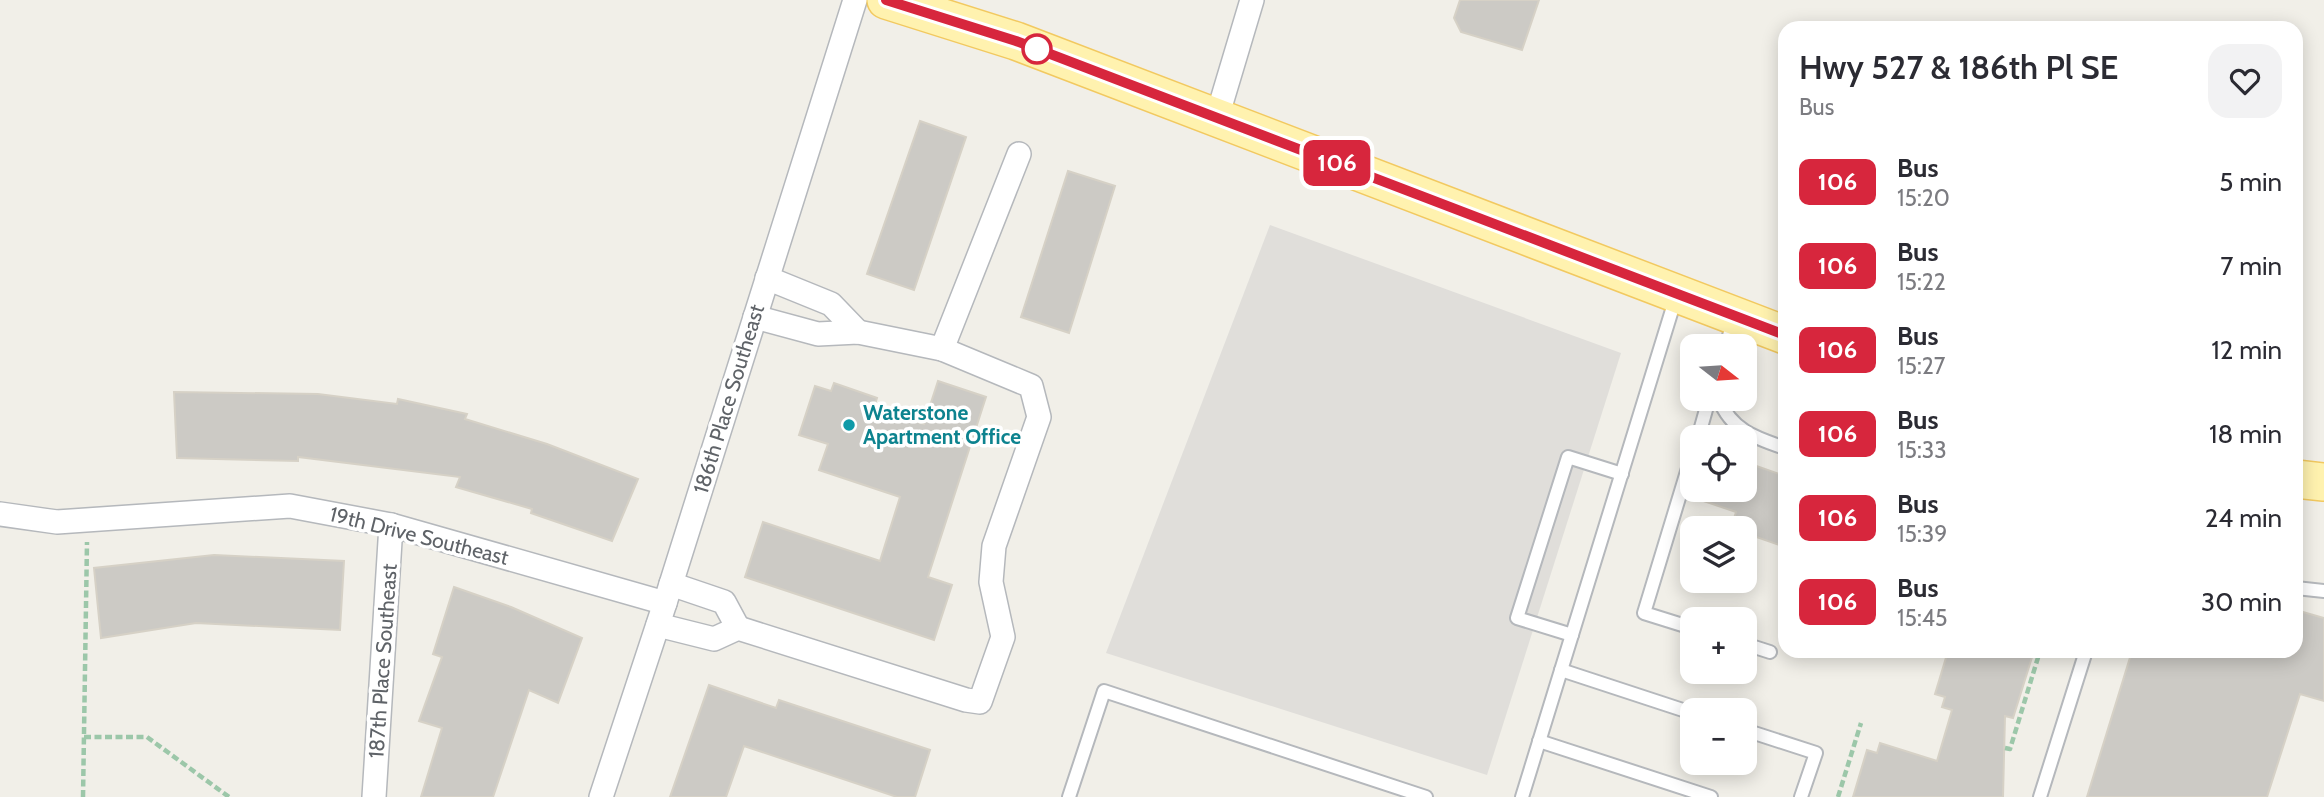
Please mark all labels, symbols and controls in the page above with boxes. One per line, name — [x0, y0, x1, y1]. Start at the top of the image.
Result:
unlabelled marker — [1022, 34, 1052, 64]
button: heart — [2208, 44, 2282, 118]
text: Hwy 527 & 186th Pl SE — [1799, 47, 2118, 87]
text: Bus — [1799, 93, 1834, 121]
line badge: 106 — [1297, 140, 1377, 186]
text: 106 — [1317, 148, 1357, 177]
text: Bus — [1897, 152, 1938, 184]
text: 5 min — [2219, 166, 2282, 198]
text: 106 — [1818, 167, 1857, 196]
text: 15:20 — [1897, 184, 1950, 212]
text: Bus — [1897, 236, 1938, 268]
text: 7 min — [2220, 250, 2282, 282]
text: 106 — [1818, 251, 1857, 280]
text: 15:22 — [1897, 268, 1946, 296]
street label: 186th Place Southeast — [688, 301, 769, 496]
text: Bus — [1897, 320, 1938, 352]
north arrow — [1680, 334, 1757, 411]
map controls — [1680, 334, 1757, 775]
text: 12 min — [2211, 334, 2282, 366]
text: 106 — [1818, 335, 1857, 364]
text: 15:27 — [1897, 352, 1945, 380]
place label: Waterstone Apartment Office — [863, 400, 1021, 449]
text: Bus — [1897, 404, 1938, 436]
marker: Waterstone Apartment Office — [841, 417, 857, 433]
text: 18 min — [2209, 418, 2282, 450]
text: 106 — [1818, 419, 1857, 448]
button: locate — [1680, 425, 1757, 502]
text: 15:33 — [1897, 436, 1947, 464]
text: Bus — [1897, 488, 1938, 520]
street label: 19th Drive Southeast — [327, 501, 511, 570]
text: 24 min — [2205, 502, 2282, 534]
text: 106 — [1818, 503, 1857, 532]
button: layers — [1680, 516, 1757, 593]
text: 15:39 — [1897, 520, 1947, 548]
street label: 187th Place Southeast — [363, 563, 402, 759]
text: Bus — [1897, 572, 1938, 604]
text: 30 min — [2201, 586, 2282, 618]
text: 106 — [1818, 587, 1857, 616]
text: 15:45 — [1897, 604, 1947, 632]
button: + — [1680, 607, 1757, 684]
button: − — [1680, 698, 1757, 775]

